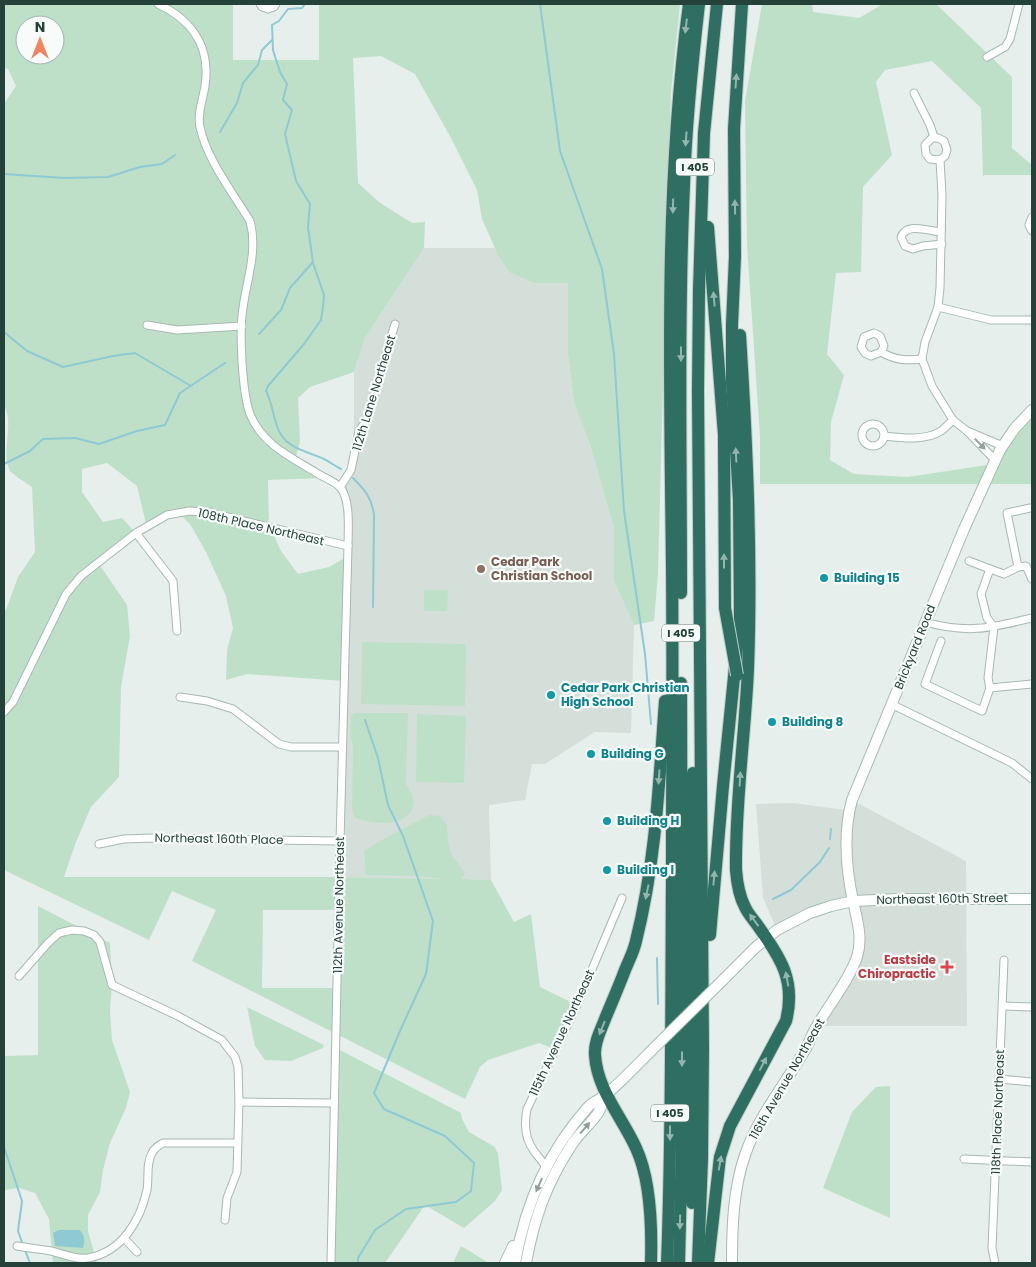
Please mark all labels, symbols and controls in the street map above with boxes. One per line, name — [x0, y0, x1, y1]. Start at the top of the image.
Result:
north arrow — [15, 15, 65, 65]
text: N — [35, 17, 45, 37]
one-way arrow — [682, 18, 690, 34]
one-way arrow — [733, 72, 741, 88]
one-way arrow — [682, 132, 690, 148]
road number: I 405 — [676, 158, 714, 176]
one-way arrow — [668, 198, 676, 214]
one-way arrow — [730, 199, 738, 215]
one-way arrow — [710, 291, 718, 307]
street label: 112th Lane Northeast — [348, 333, 399, 453]
one-way arrow — [677, 346, 685, 362]
one-way arrow — [974, 438, 986, 450]
one-way arrow — [732, 447, 740, 463]
street label: 108th Place Northeast — [196, 504, 326, 549]
place label: Cedar Park Christian School — [491, 553, 592, 584]
one-way arrow — [720, 553, 728, 569]
marker: Cedar Park Christian School — [475, 563, 487, 575]
place label: Building 15 — [834, 569, 900, 586]
marker: Building 15 — [818, 572, 830, 584]
street label: Brickyard Road — [890, 602, 939, 692]
road number: I 405 — [662, 624, 700, 641]
place label: Cedar Park Christian High School — [561, 679, 690, 710]
marker: Cedar Park Christian High School — [545, 689, 557, 701]
place label: Building 8 — [782, 713, 844, 730]
marker: Building 8 — [766, 716, 778, 728]
place label: Building G — [601, 745, 664, 762]
marker: Building G — [585, 748, 597, 760]
one-way arrow — [655, 770, 663, 786]
one-way arrow — [736, 771, 744, 787]
place label: Building H — [617, 812, 680, 829]
marker: Building H — [601, 815, 613, 827]
street label: Northeast 160th Place — [154, 829, 284, 848]
street label: 112th Avenue Northeast — [329, 836, 348, 974]
place label: Building I — [617, 861, 674, 878]
marker: Building I — [601, 864, 613, 876]
one-way arrow — [711, 870, 719, 886]
one-way arrow — [643, 884, 651, 899]
street label: Northeast 160th Street — [876, 889, 1008, 908]
one-way arrow — [749, 913, 759, 927]
place label: Eastside Chiropractic — [858, 951, 937, 982]
marker: Eastside Chiropractic — [940, 960, 954, 974]
street label: 115th Avenue Northeast — [525, 967, 598, 1099]
one-way arrow — [783, 971, 791, 987]
street label: 116th Avenue Northeast — [745, 1015, 828, 1143]
one-way arrow — [597, 1021, 605, 1035]
street label: 118th Place Northeast — [987, 1049, 1008, 1175]
one-way arrow — [678, 1051, 686, 1067]
one-way arrow — [759, 1057, 767, 1072]
road number: I 405 — [651, 1104, 689, 1122]
one-way arrow — [579, 1122, 590, 1134]
one-way arrow — [666, 1125, 674, 1141]
one-way arrow — [716, 1154, 724, 1170]
one-way arrow — [534, 1178, 542, 1192]
one-way arrow — [676, 1214, 684, 1230]

